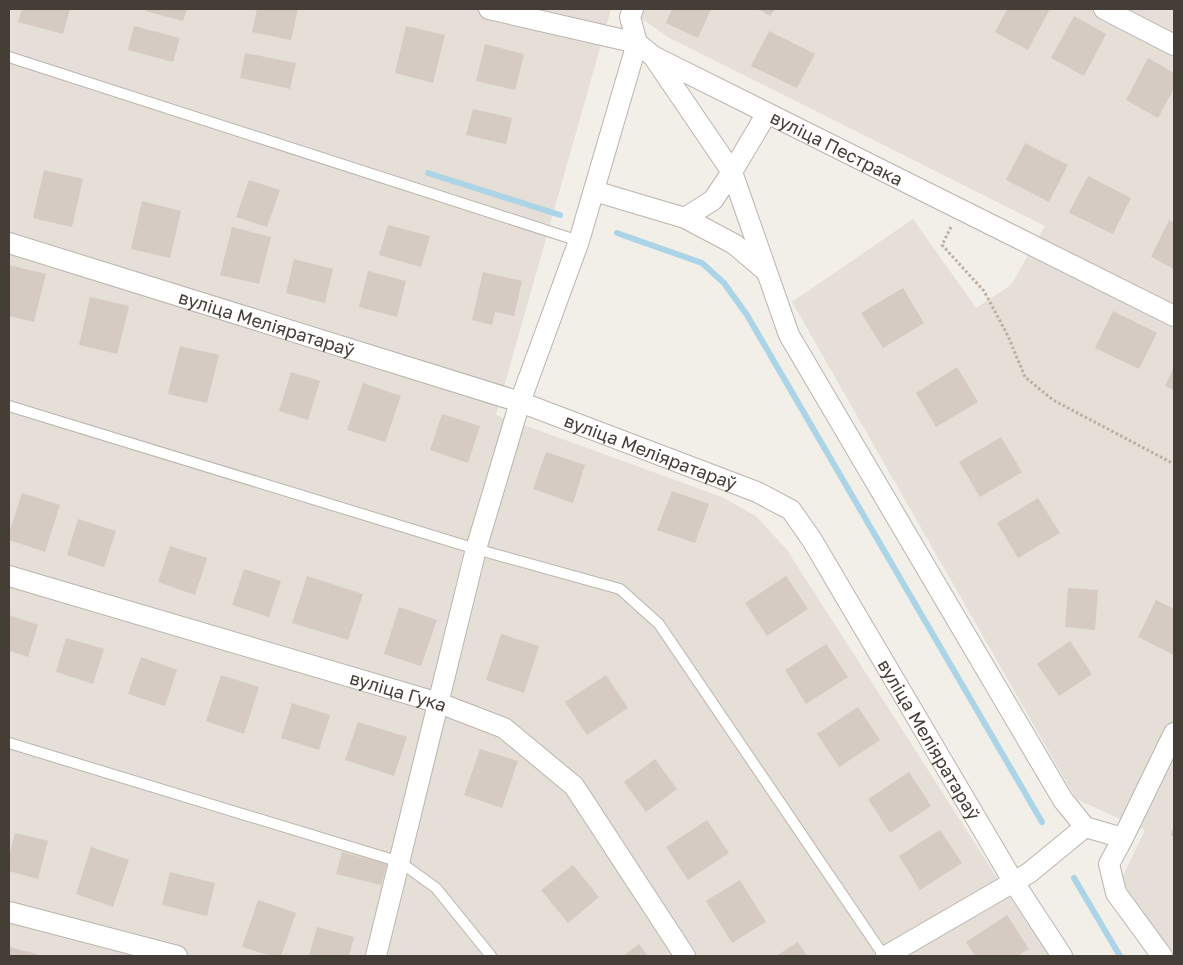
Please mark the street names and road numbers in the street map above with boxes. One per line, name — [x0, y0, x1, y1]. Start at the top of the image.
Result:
street label: вуліца Пестрака — [767, 106, 907, 190]
street label: вуліца Меліяратараў — [176, 286, 357, 361]
street label: вуліца Меліяратараў — [561, 409, 740, 494]
street label: вуліца Меліяратараў — [873, 655, 985, 824]
street label: вуліца Гука — [347, 666, 450, 716]

